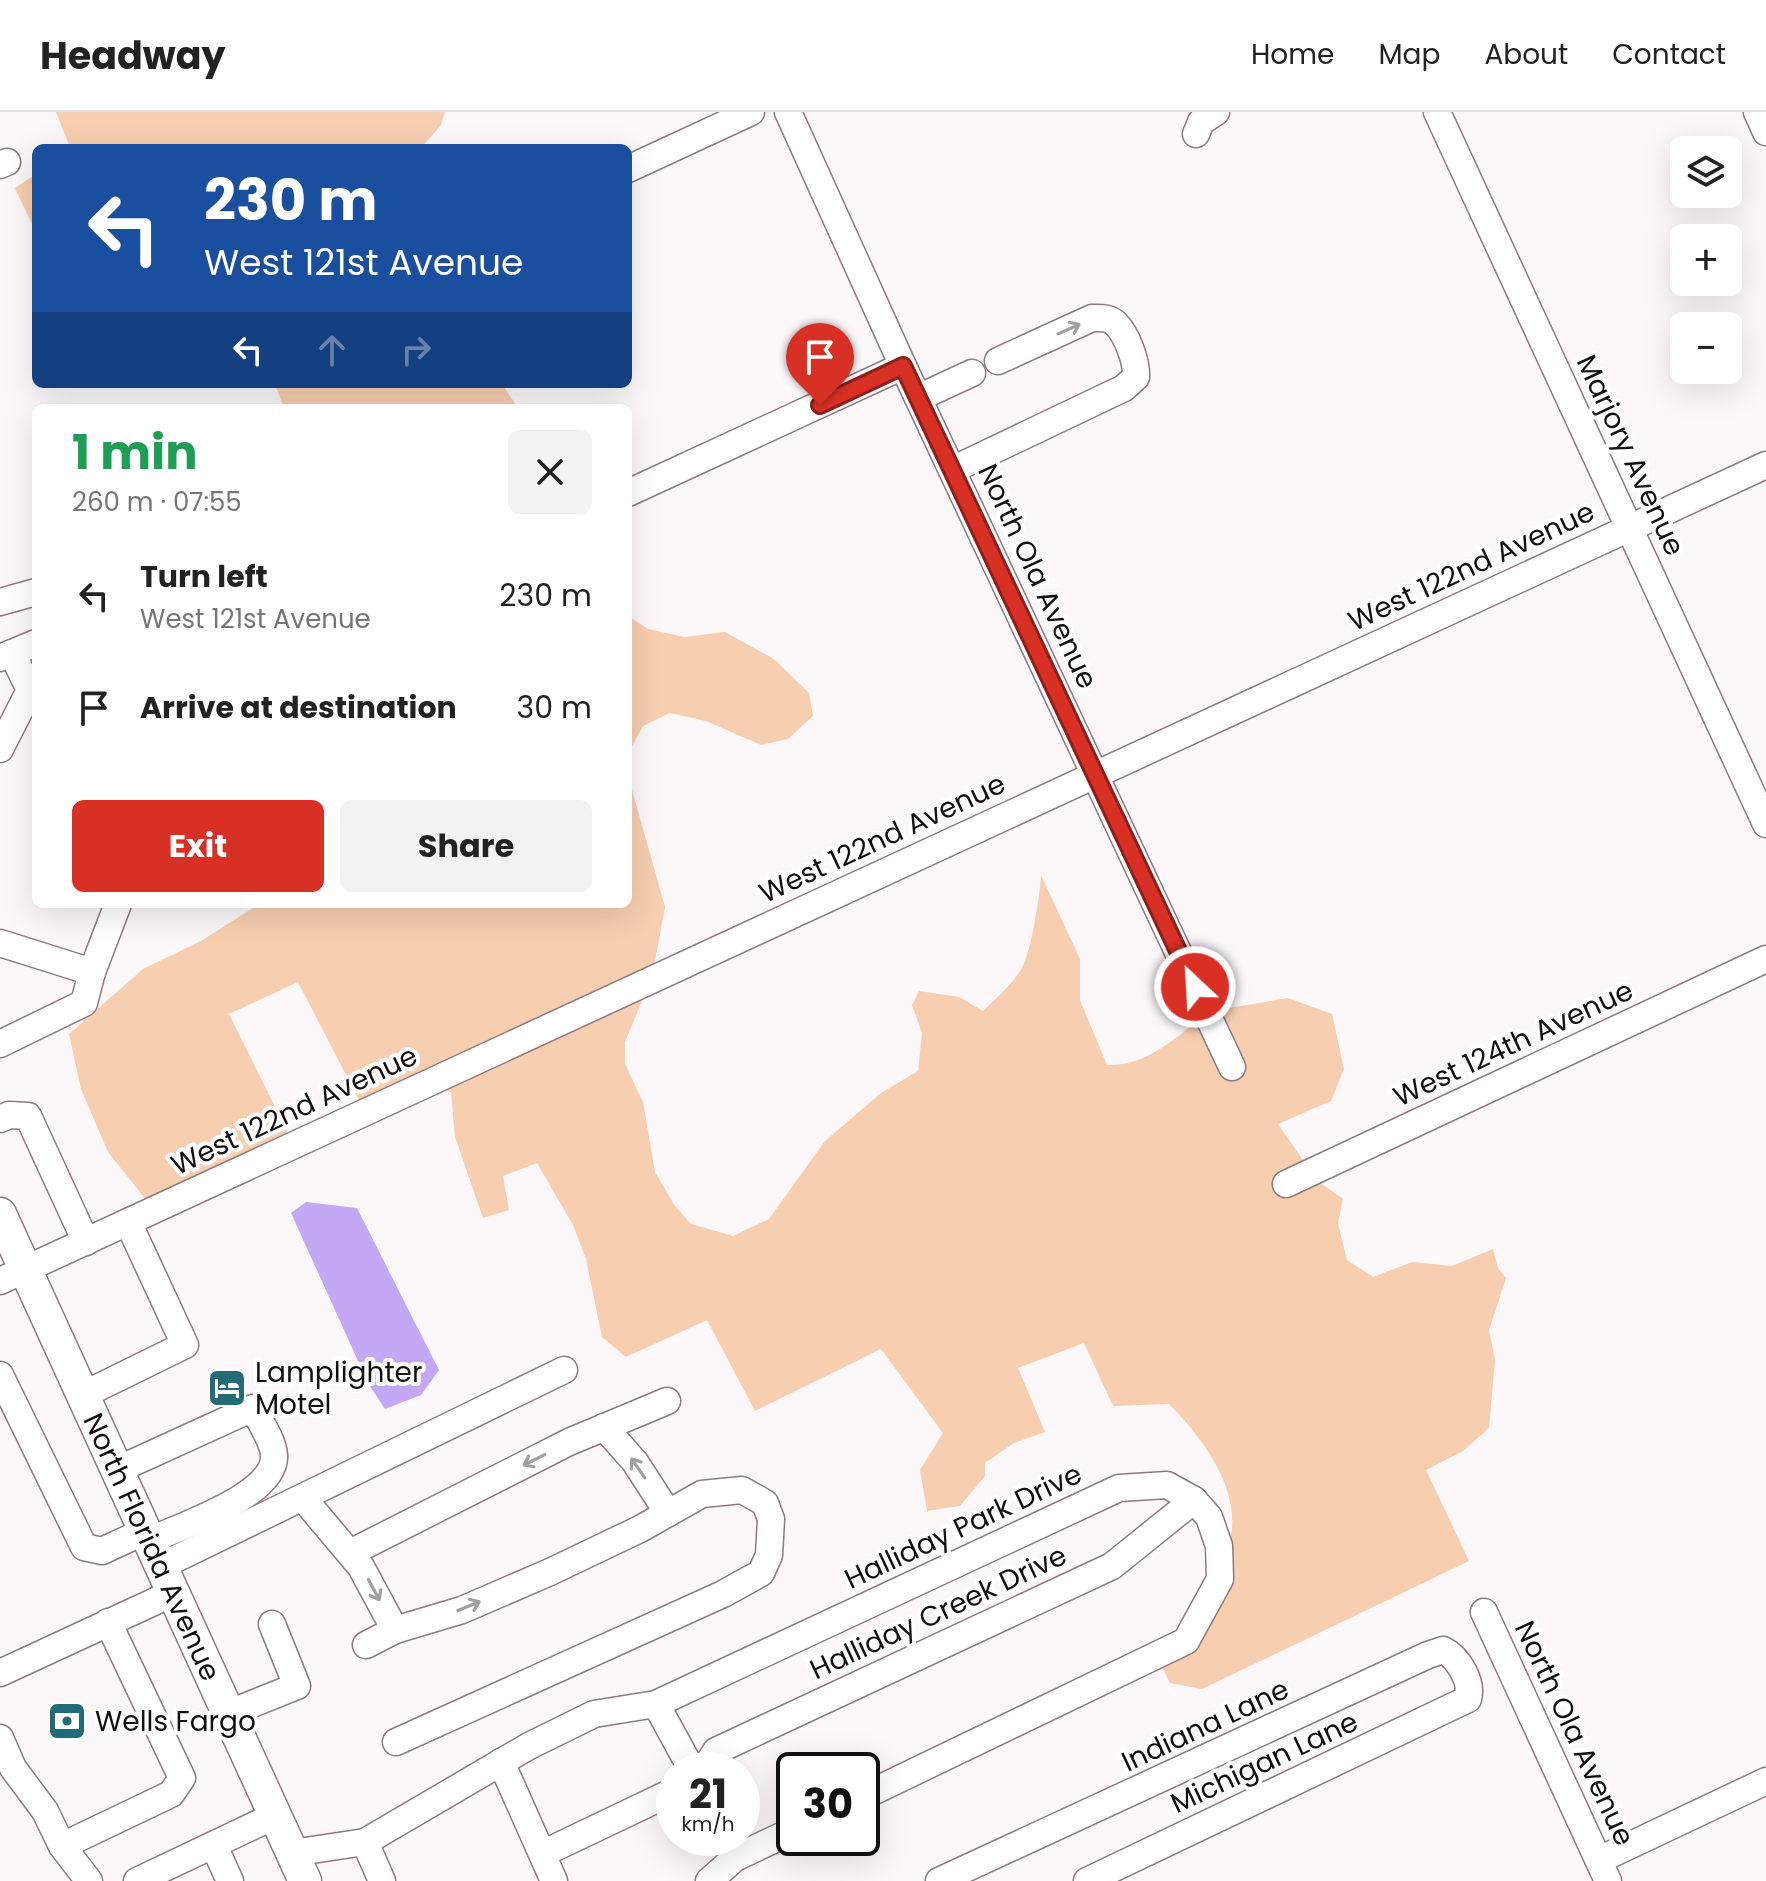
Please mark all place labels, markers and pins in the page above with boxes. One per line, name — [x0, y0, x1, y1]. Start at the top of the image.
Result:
pin — [786, 323, 854, 405]
place label: Lamplighter Motel — [255, 1353, 422, 1424]
hotel icon: Lamplighter Motel — [206, 1367, 248, 1409]
bank icon: Wells Fargo — [46, 1700, 88, 1742]
place label: Wells Fargo — [95, 1702, 256, 1741]

